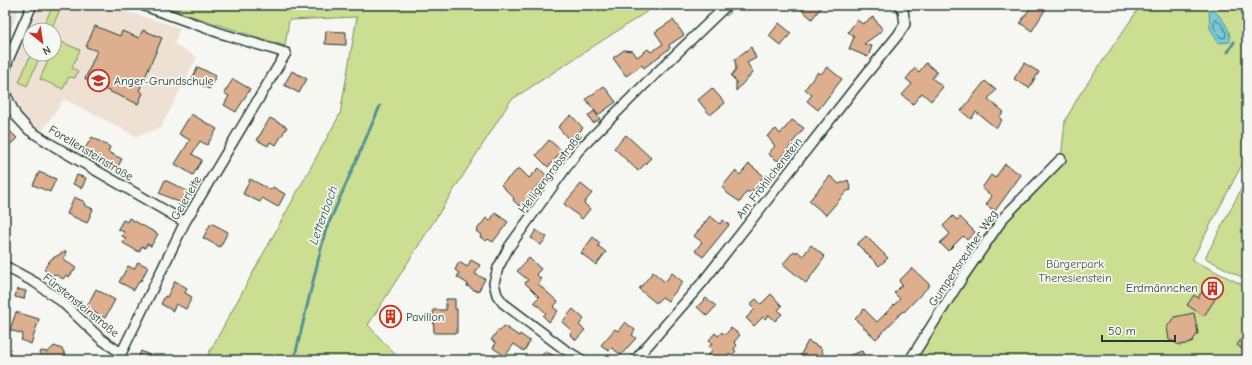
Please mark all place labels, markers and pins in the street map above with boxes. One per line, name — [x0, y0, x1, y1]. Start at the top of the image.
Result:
school or university icon: Anger-Grundschule — [85, 68, 111, 94]
place label: Anger-Grundschule — [114, 74, 214, 88]
building icon: Erdmännchen — [1200, 275, 1226, 301]
place label: Erdmännchen — [1126, 281, 1198, 295]
building icon: Pavillon — [377, 304, 403, 330]
place label: Pavillon — [406, 310, 444, 324]

